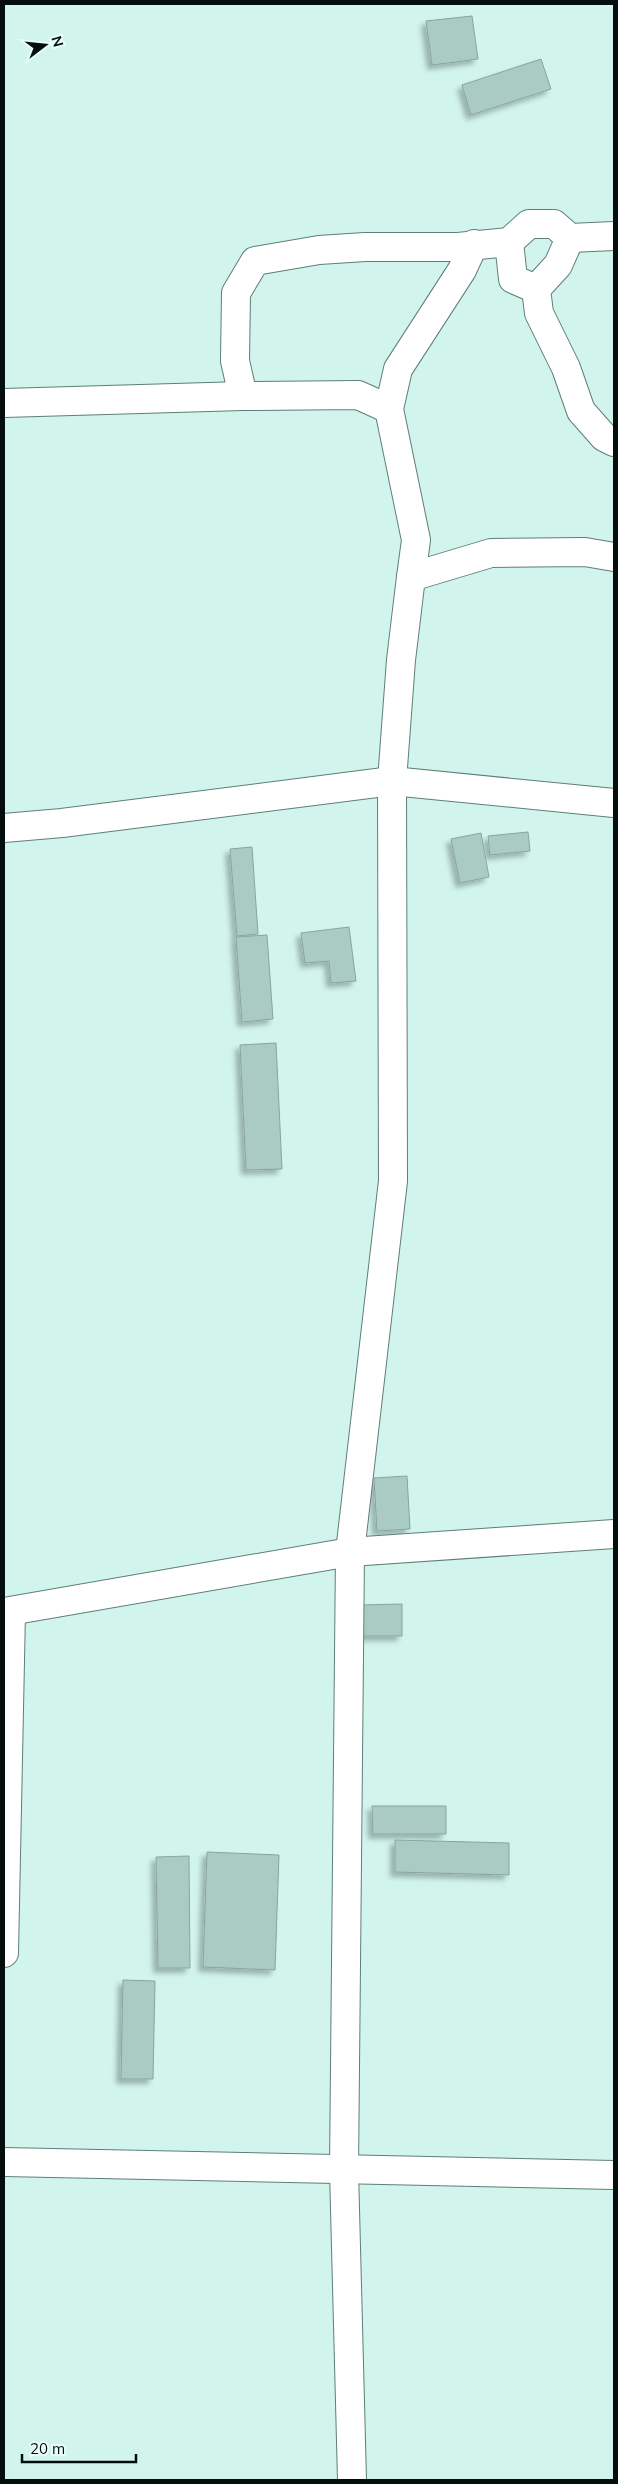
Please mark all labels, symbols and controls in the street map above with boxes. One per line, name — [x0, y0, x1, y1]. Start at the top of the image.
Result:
north arrow — [20, 20, 70, 70]
text: N — [47, 34, 68, 49]
scale bar — [22, 2432, 136, 2464]
text: 20 m — [30, 2439, 65, 2458]

